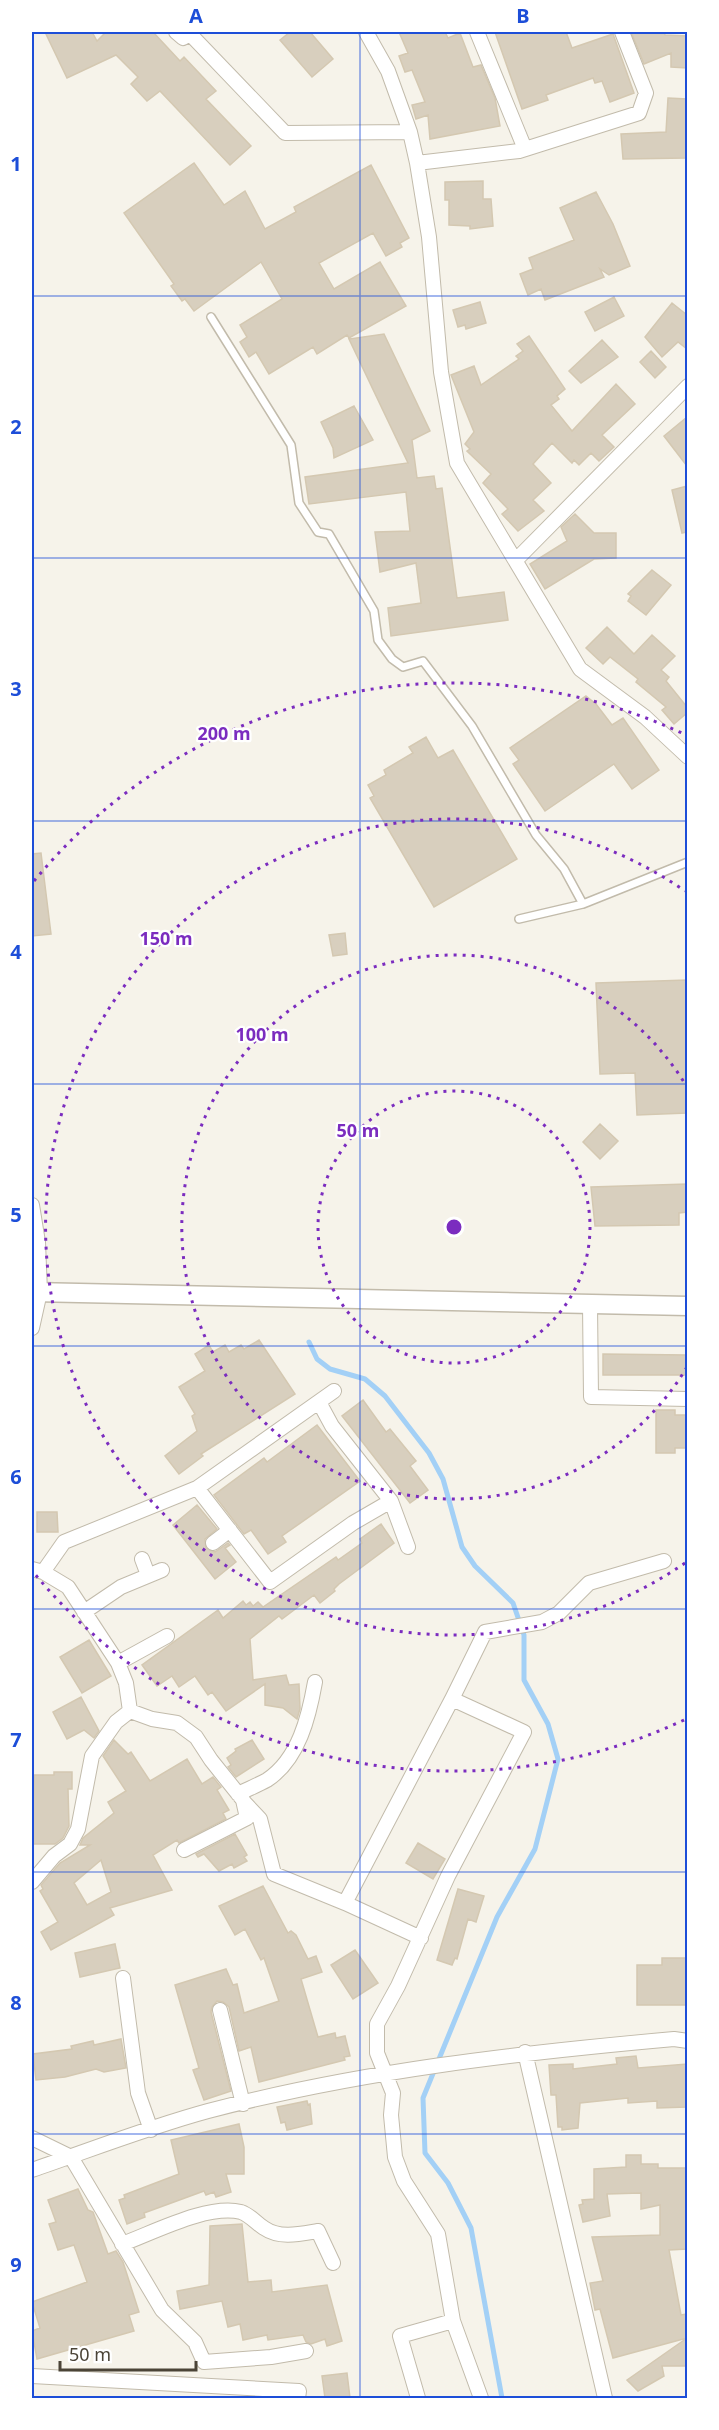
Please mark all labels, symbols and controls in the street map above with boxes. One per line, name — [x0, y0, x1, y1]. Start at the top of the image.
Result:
text: A — [189, 2, 203, 29]
text: B — [516, 2, 530, 29]
text: 1 — [10, 150, 22, 177]
text: 2 — [10, 413, 22, 440]
text: 3 — [10, 675, 22, 702]
text: 200 m — [197, 721, 251, 745]
text: 150 m — [139, 926, 193, 950]
text: 4 — [10, 938, 22, 965]
text: 100 m — [235, 1022, 289, 1046]
text: 50 m — [337, 1118, 379, 1142]
text: 5 — [10, 1201, 22, 1228]
centre of rings — [444, 1217, 464, 1237]
text: 6 — [10, 1463, 22, 1490]
text: 7 — [10, 1726, 22, 1753]
text: 8 — [10, 1989, 22, 2016]
text: 9 — [10, 2251, 22, 2278]
scale bar — [60, 2334, 196, 2372]
text: 50 m — [69, 2342, 111, 2366]

